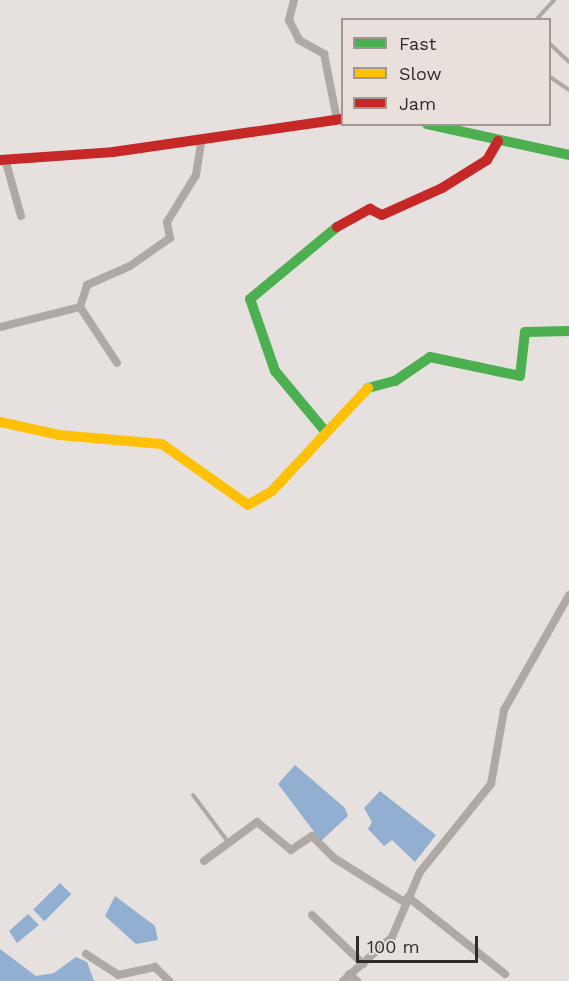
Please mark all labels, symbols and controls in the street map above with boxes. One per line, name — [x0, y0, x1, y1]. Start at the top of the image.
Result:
legend — [341, 18, 551, 126]
text: Fast — [399, 33, 436, 54]
text: Slow — [399, 63, 442, 84]
text: Jam — [399, 93, 436, 114]
scale bar — [359, 924, 480, 962]
text: 100 m — [367, 936, 420, 957]

